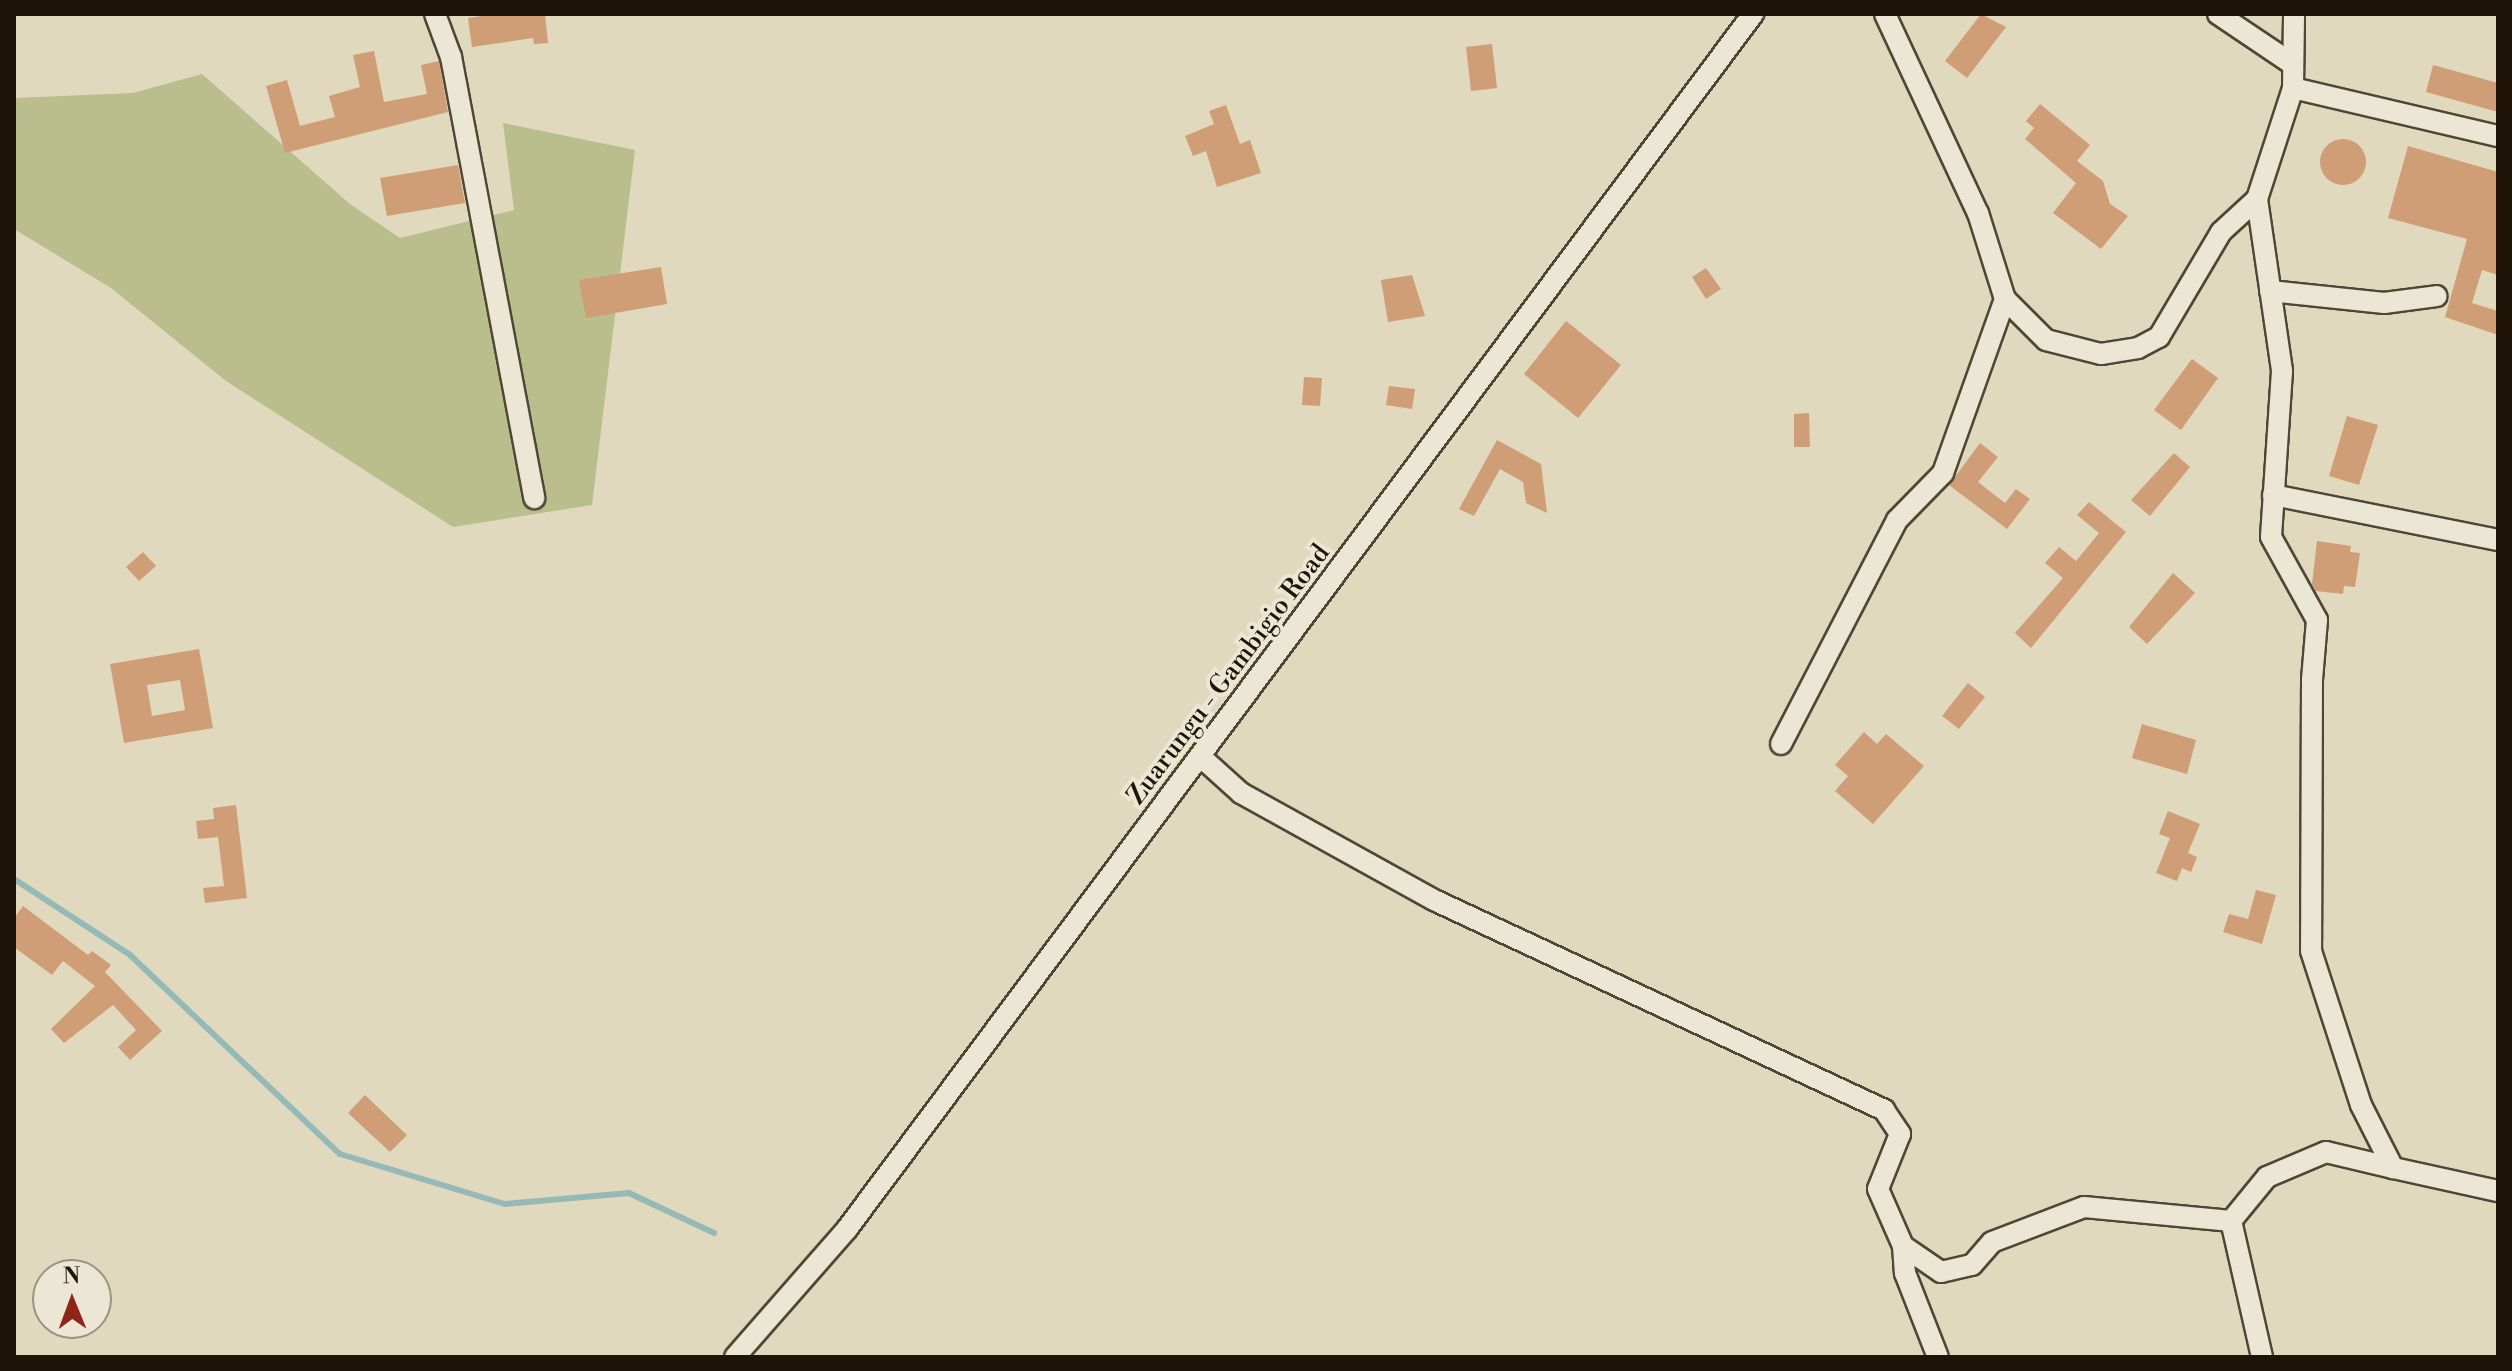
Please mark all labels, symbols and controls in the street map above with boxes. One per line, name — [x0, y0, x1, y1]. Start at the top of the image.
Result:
street label: Zuarungu - Gambigio Road — [1121, 539, 1337, 811]
north arrow — [32, 1259, 112, 1339]
text: N — [63, 1263, 81, 1290]

